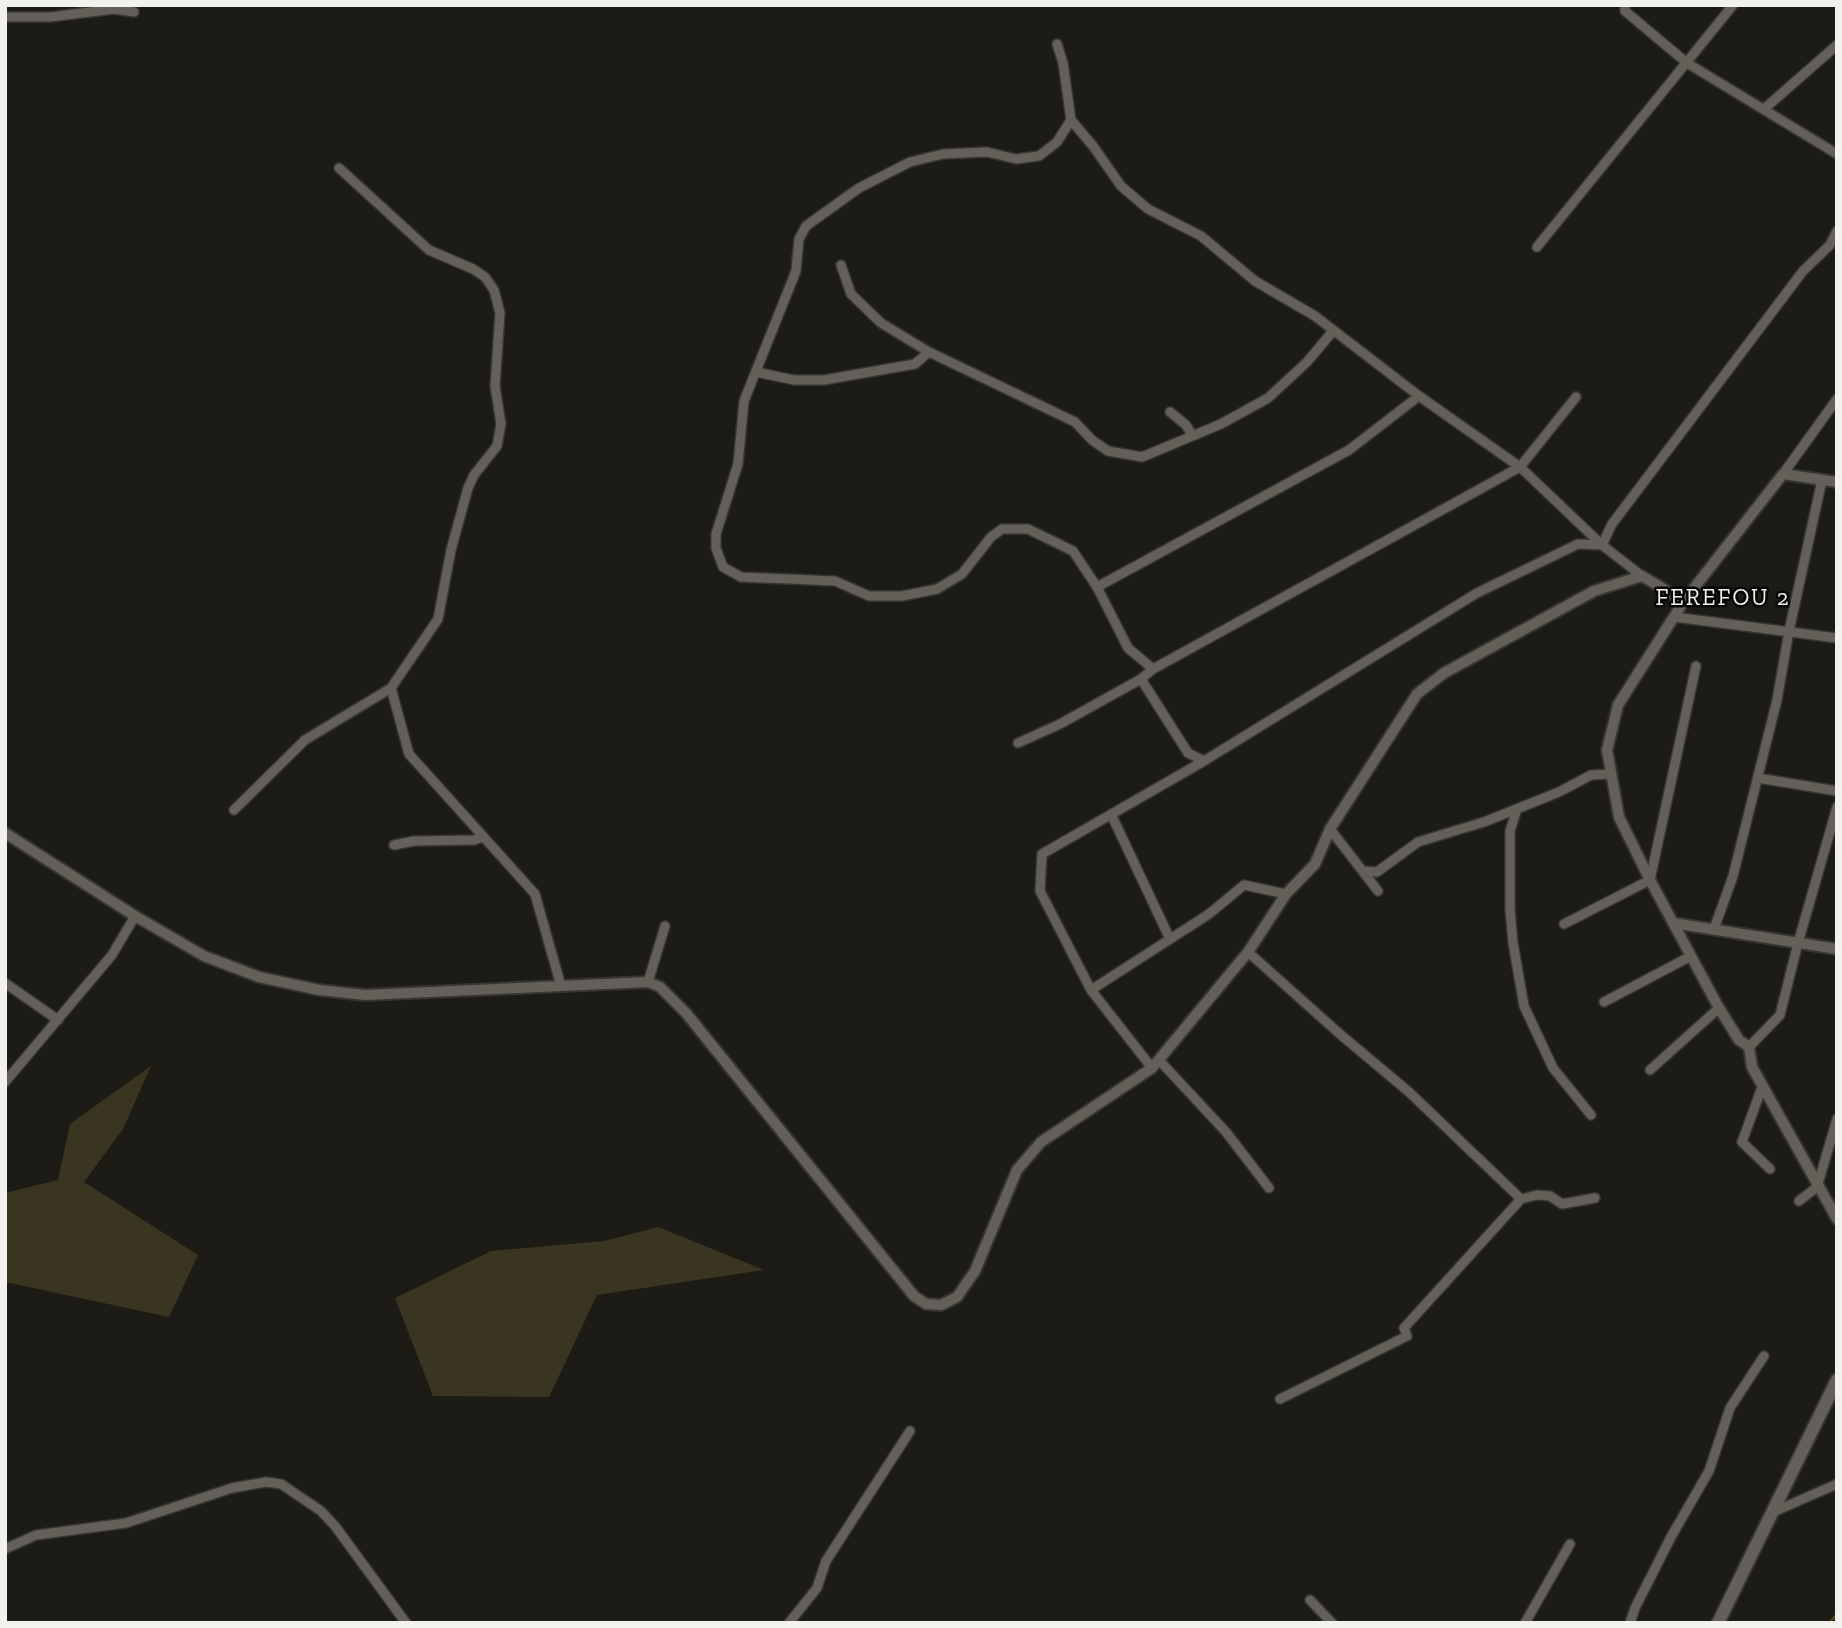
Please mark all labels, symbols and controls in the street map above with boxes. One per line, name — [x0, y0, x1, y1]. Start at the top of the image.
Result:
district label: FEREFOU 2 — [1657, 584, 1789, 612]

